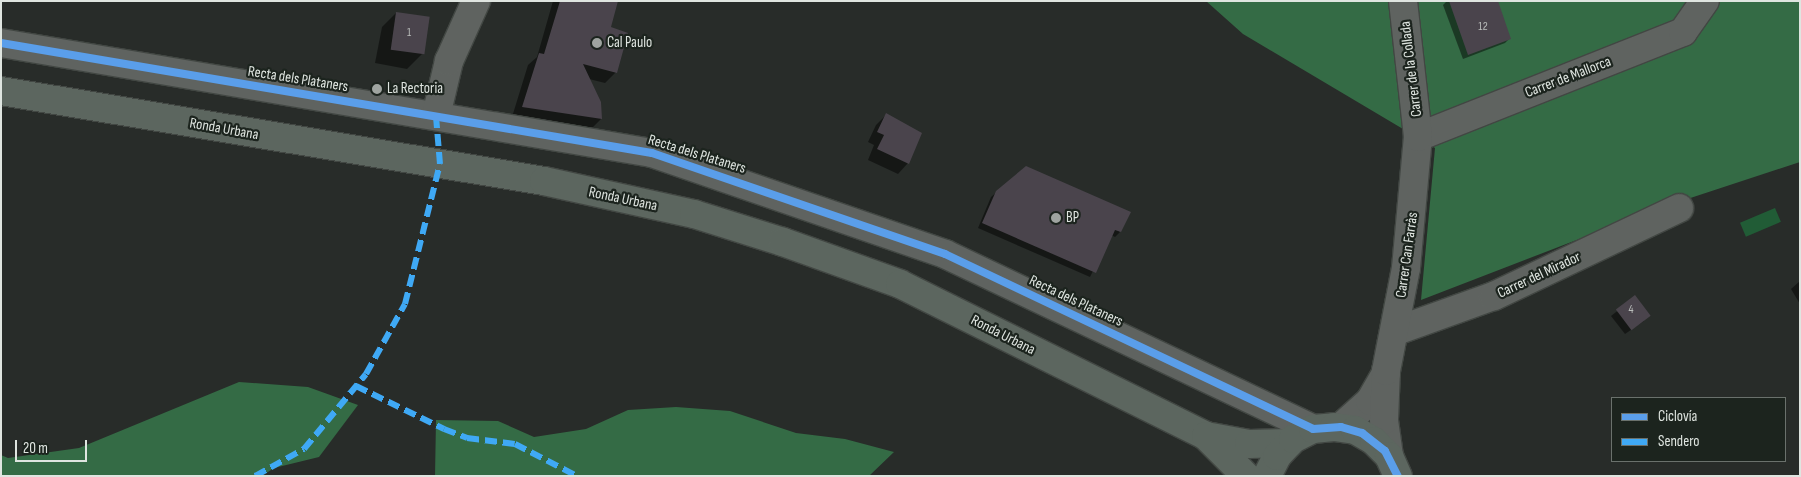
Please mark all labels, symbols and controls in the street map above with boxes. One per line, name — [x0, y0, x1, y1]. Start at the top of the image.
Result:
street label: Carrer de la Collada — [1396, 20, 1426, 118]
house number: 12 — [1478, 20, 1488, 34]
house number: 1 — [407, 26, 411, 40]
place label: Cal Paulo — [607, 34, 652, 52]
marker: Cal Paulo — [591, 37, 603, 49]
street label: Carrer de Mallorca — [1522, 52, 1614, 102]
street label: Recta dels Plataners — [247, 62, 349, 96]
place label: La Rectoria — [387, 80, 443, 98]
marker: La Rectoria — [371, 83, 383, 95]
street label: Ronda Urbana — [188, 114, 260, 144]
street label: Recta dels Plataners — [646, 131, 748, 177]
street label: Ronda Urbana — [587, 183, 659, 215]
place label: BP — [1066, 209, 1079, 227]
street label: Carrer Can Farràs — [1392, 211, 1422, 299]
marker: BP — [1050, 212, 1062, 224]
street label: Carrer del Mirador — [1495, 248, 1583, 302]
street label: Recta dels Plataners — [1026, 271, 1126, 331]
house number: 4 — [1628, 303, 1634, 317]
street label: Ronda Urbana — [968, 311, 1038, 359]
legend — [1611, 397, 1786, 462]
text: Ciclovía — [1658, 407, 1697, 426]
scale bar — [18, 430, 90, 462]
text: Sendero — [1658, 432, 1699, 451]
text: 20 m — [23, 439, 48, 458]

